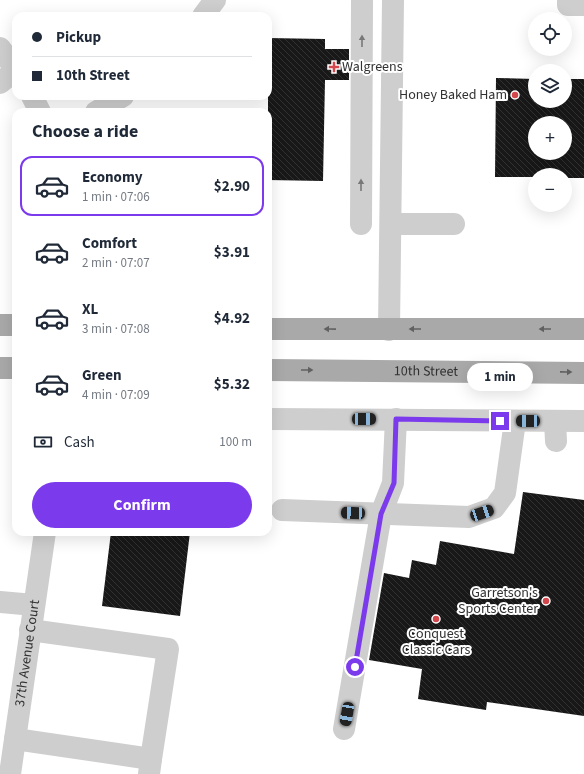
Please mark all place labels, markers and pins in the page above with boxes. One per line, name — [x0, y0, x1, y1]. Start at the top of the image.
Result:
place label: Walgreens — [342, 57, 403, 77]
marker: Walgreens — [329, 62, 339, 72]
place label: Honey Baked Ham — [399, 85, 507, 105]
marker: Honey Baked Ham — [510, 90, 520, 100]
place label: Garretson's Sports Center — [458, 583, 538, 619]
marker: Garretson's Sports Center — [541, 596, 551, 606]
marker: Conquest Classic Cars — [431, 614, 441, 624]
place label: Conquest Classic Cars — [402, 624, 470, 660]

